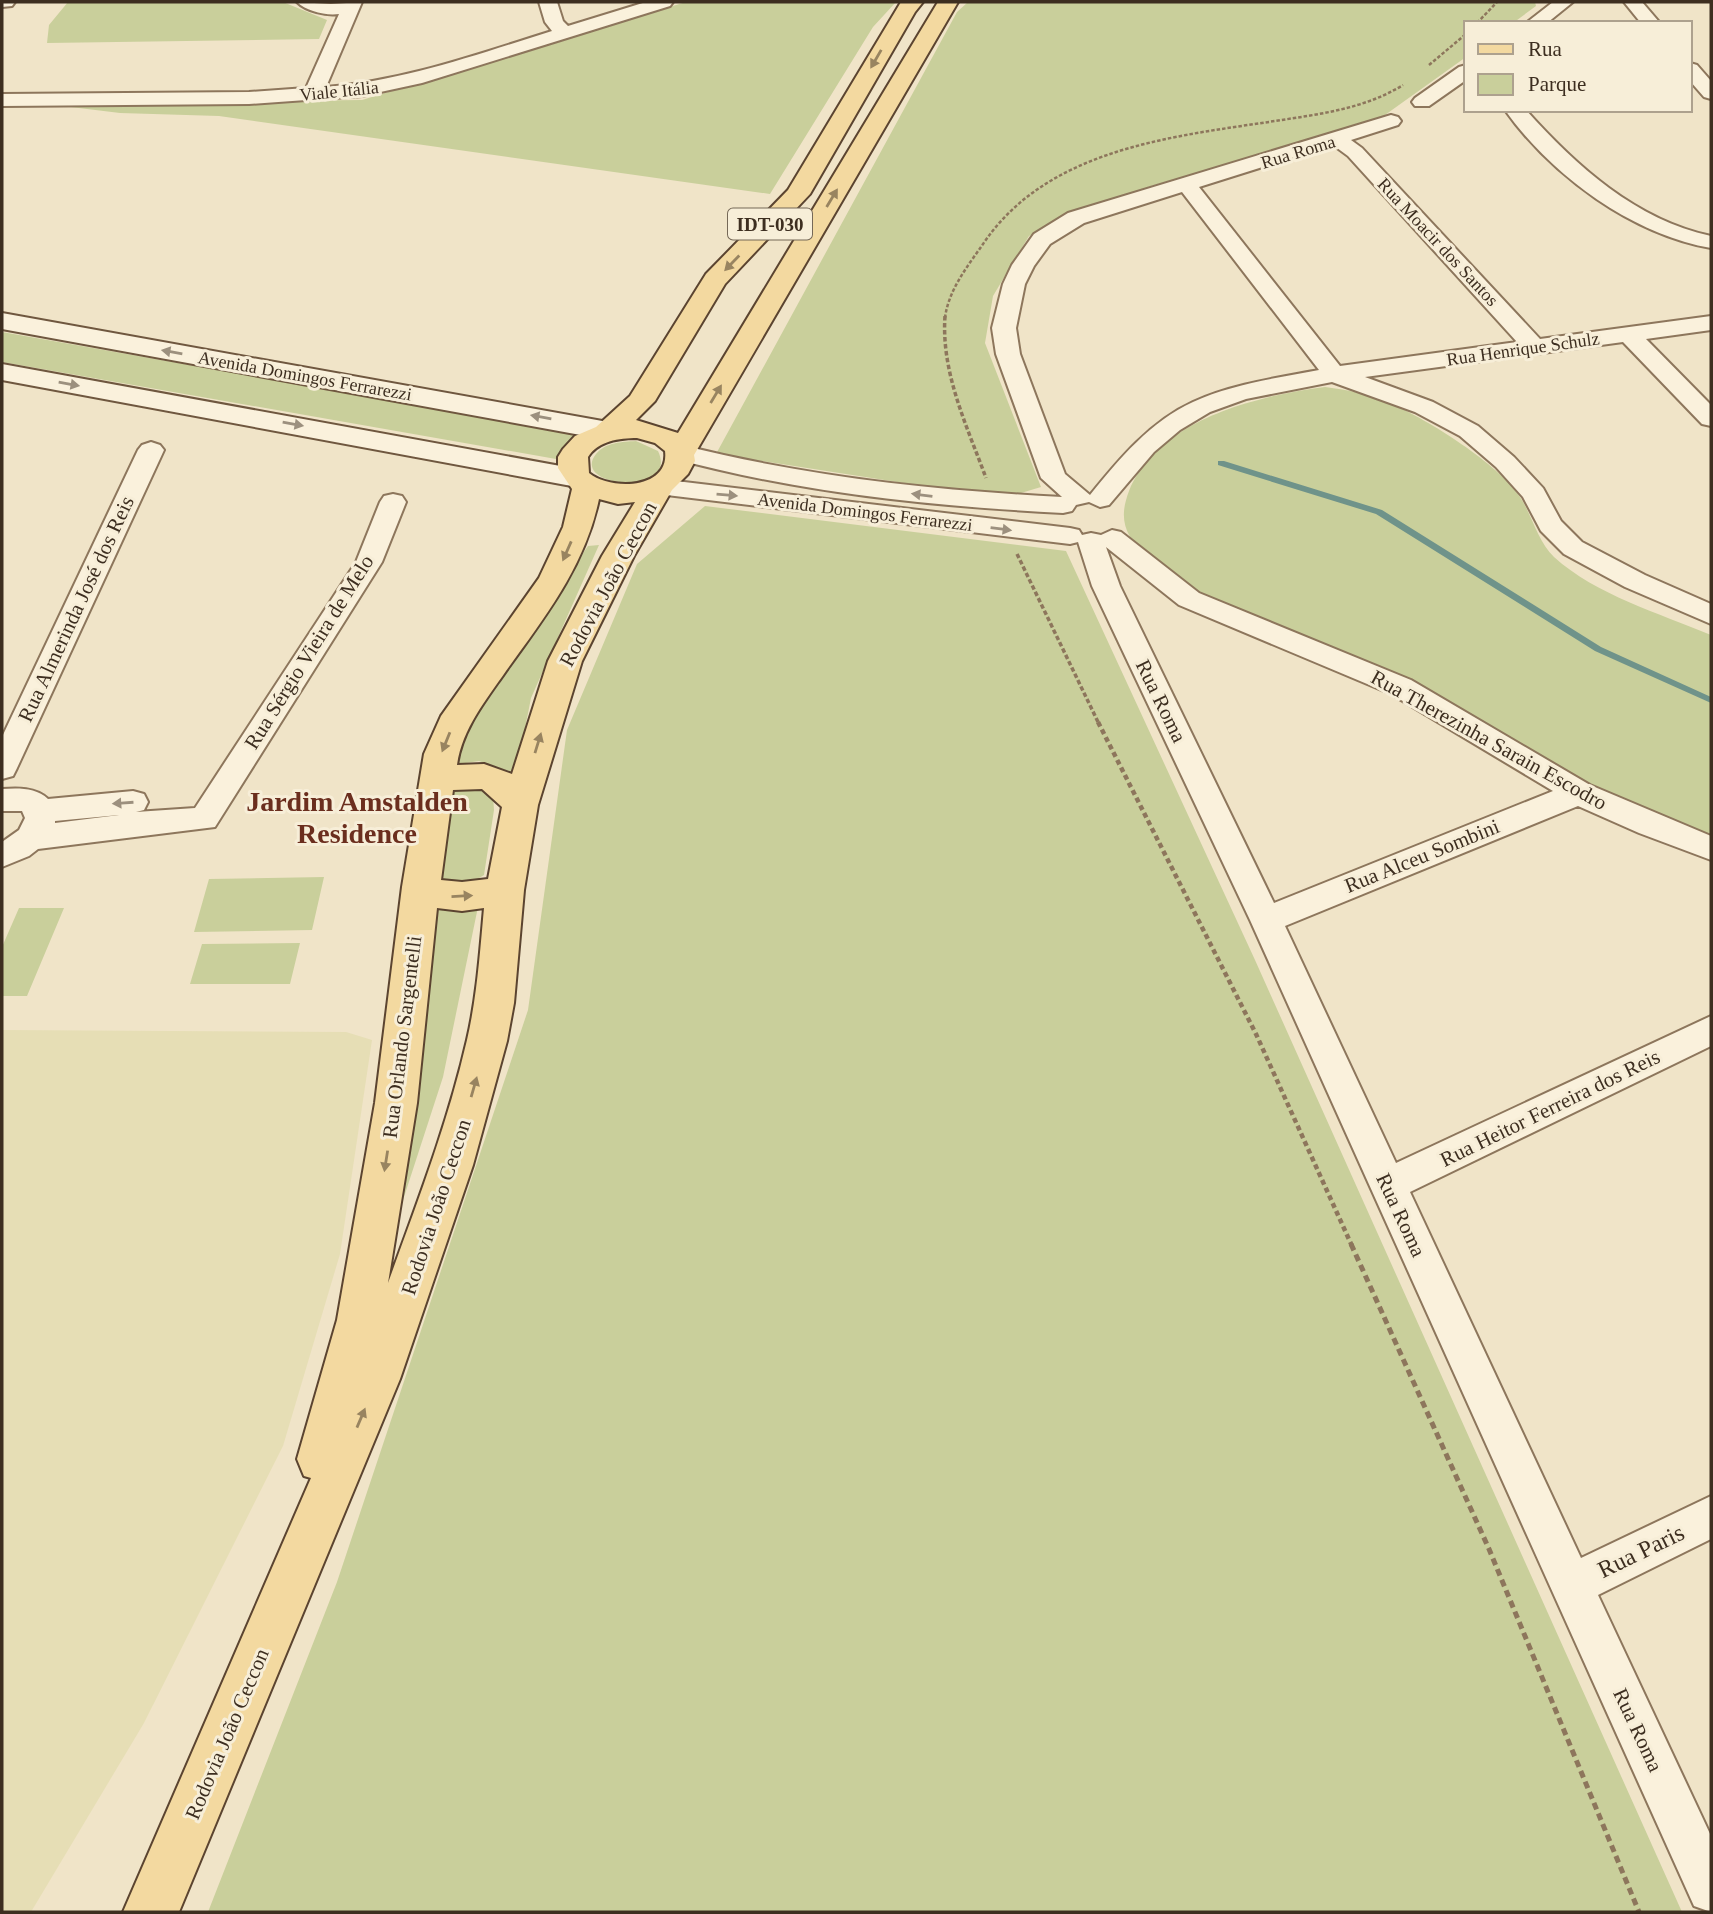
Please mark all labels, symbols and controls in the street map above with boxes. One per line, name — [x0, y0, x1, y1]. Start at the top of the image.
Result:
legend — [1464, 21, 1692, 112]
text: Rua — [1528, 37, 1563, 61]
one-way arrow — [870, 50, 883, 69]
text: Parque — [1528, 72, 1586, 96]
street label: Viale Itália — [298, 77, 380, 105]
street label: Rua Roma — [1258, 131, 1338, 173]
street label: Rua Moacir dos Santos — [1374, 174, 1502, 310]
one-way arrow — [826, 189, 838, 208]
road number: IDT-030 — [728, 208, 812, 240]
one-way arrow — [723, 255, 740, 272]
street label: Rua Henrique Schulz — [1445, 328, 1601, 370]
one-way arrow — [161, 346, 183, 357]
street label: Avenida Domingos Ferrarezzi — [197, 347, 413, 405]
one-way arrow — [58, 379, 80, 390]
one-way arrow — [710, 385, 722, 404]
one-way arrow — [530, 411, 552, 422]
one-way arrow — [282, 419, 304, 430]
street label: Avenida Domingos Ferrarezzi — [756, 489, 974, 535]
one-way arrow — [910, 489, 932, 500]
one-way arrow — [716, 490, 738, 501]
street label: Rua Almerinda José dos Reis — [13, 492, 139, 726]
street label: Rodovia João Ceccon — [554, 497, 662, 670]
one-way arrow — [990, 524, 1012, 535]
one-way arrow — [561, 541, 573, 561]
street label: Rua Sérgio Vieira de Melo — [239, 551, 379, 753]
street label: Rua Roma — [1131, 656, 1192, 747]
street label: Rua Therezinha Sarain Escodro — [1367, 665, 1611, 815]
one-way arrow — [440, 732, 451, 753]
one-way arrow — [534, 733, 544, 754]
district label: Jardim Amstalden Residence — [246, 786, 468, 849]
one-way arrow — [112, 798, 134, 809]
street label: Rua Alceu Sombini — [1341, 814, 1503, 898]
one-way arrow — [451, 890, 473, 901]
street label: Rua Orlando Sargentelli — [378, 934, 426, 1140]
street label: Rua Heitor Ferreira dos Reis — [1436, 1044, 1664, 1172]
one-way arrow — [469, 1075, 480, 1097]
street label: Rodovia João Ceccon — [396, 1116, 476, 1298]
one-way arrow — [380, 1150, 391, 1172]
street label: Rua Roma — [1371, 1169, 1431, 1261]
one-way arrow — [356, 1407, 367, 1428]
street label: Rua Paris — [1594, 1519, 1688, 1583]
street label: Rodovia João Ceccon — [180, 1645, 274, 1823]
street label: Rua Roma — [1608, 1684, 1668, 1776]

